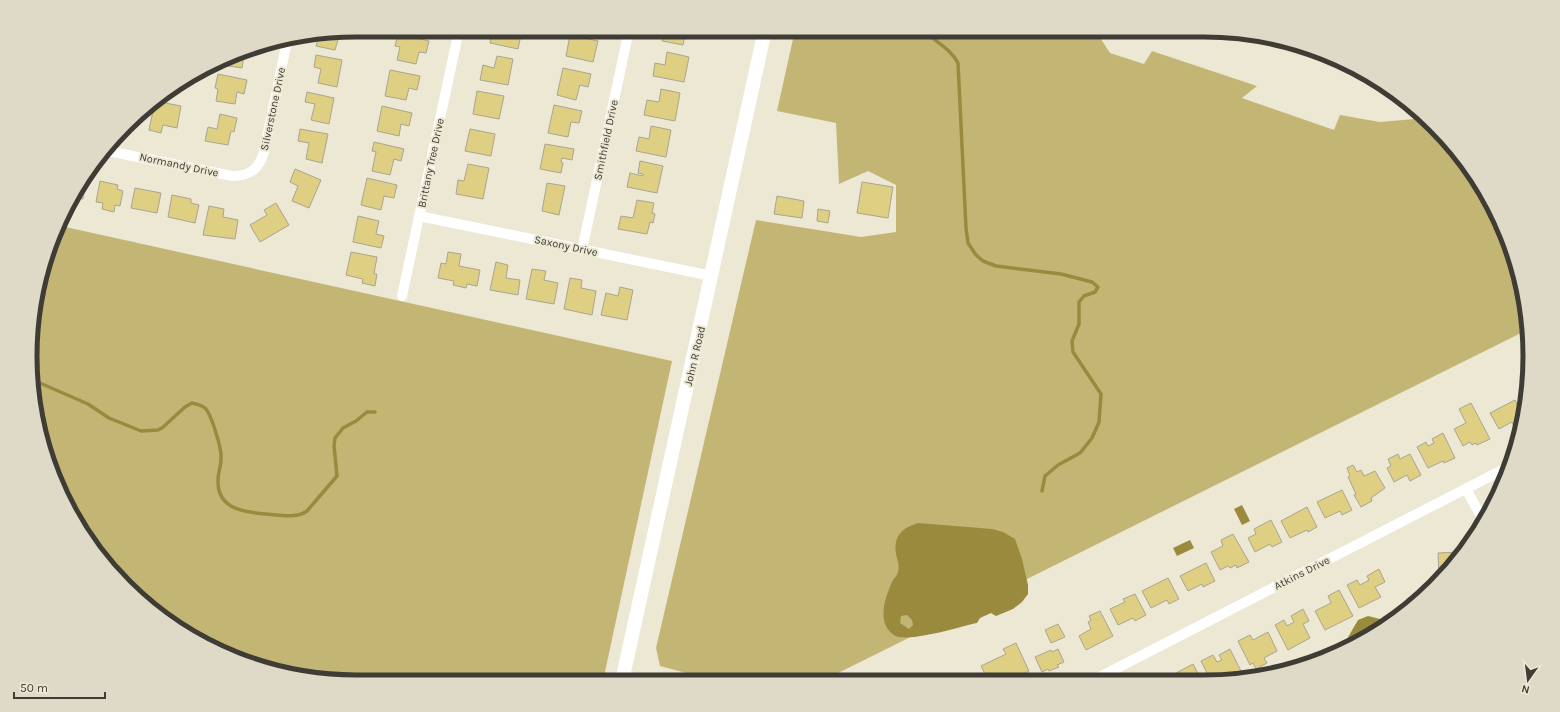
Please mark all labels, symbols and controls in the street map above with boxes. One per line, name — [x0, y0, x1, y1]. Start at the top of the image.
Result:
street label: Silverstone Drive — [258, 66, 288, 152]
street label: Smithfield Drive — [591, 98, 621, 181]
street label: Brittany Tree Drive — [415, 117, 447, 209]
street label: Normandy Drive — [138, 150, 220, 180]
street label: Saxony Drive — [533, 233, 599, 259]
street label: John R Road — [682, 325, 708, 387]
street label: Atkins Drive — [1272, 553, 1332, 593]
north arrow — [1508, 660, 1548, 700]
scale bar — [14, 674, 105, 700]
text: 50 m — [20, 681, 48, 695]
text: N — [1520, 682, 1531, 696]

